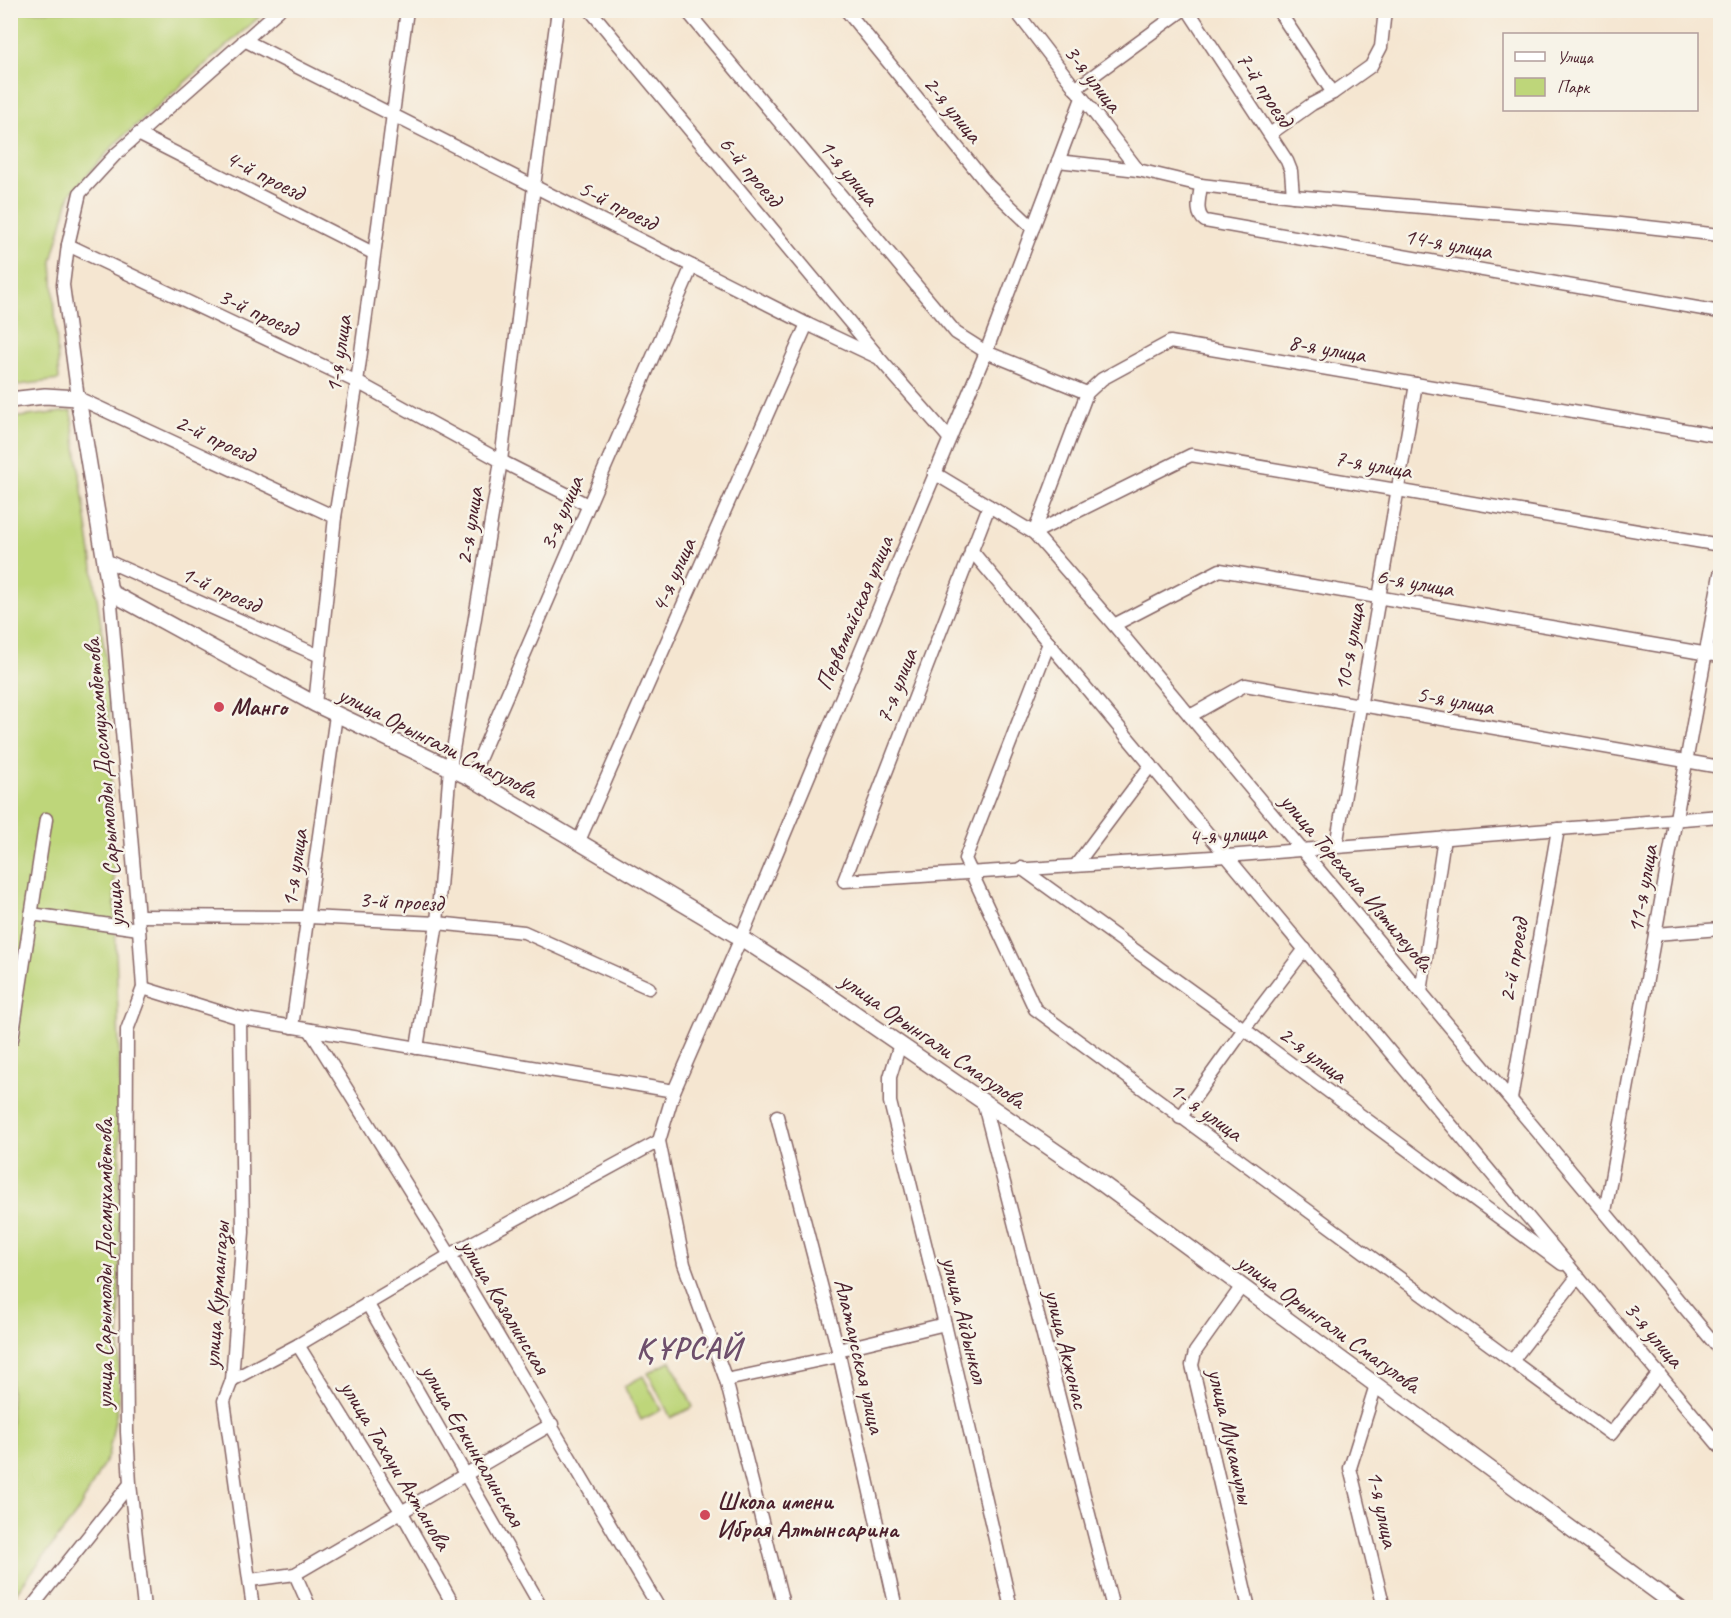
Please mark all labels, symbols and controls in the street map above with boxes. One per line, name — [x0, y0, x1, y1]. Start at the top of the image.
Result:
legend — [1503, 33, 1698, 111]
street label: 3-я улица — [1057, 38, 1130, 119]
street label: 7-й проезд — [1229, 45, 1302, 135]
text: Улица — [1557, 46, 1594, 68]
street label: 2-я улица — [917, 69, 990, 150]
text: Парк — [1557, 76, 1591, 98]
street label: 6-й проезд — [712, 129, 791, 215]
street label: 1-я улица — [812, 132, 887, 213]
street label: 4-й проезд — [221, 142, 312, 209]
street label: 5-й проезд — [574, 172, 665, 239]
street label: 14-я улица — [1402, 221, 1496, 266]
street label: 3-й проезд — [213, 281, 305, 344]
street label: 1-я улица — [318, 312, 358, 395]
street label: 8-я улица — [1286, 326, 1370, 370]
street label: 2-й проезд — [170, 407, 262, 470]
street label: 7-я улица — [1332, 442, 1416, 486]
street label: 3-я улица — [532, 470, 591, 555]
street label: 2-я улица — [448, 484, 490, 567]
street label: Первомайская улица — [808, 530, 900, 695]
street label: 4-я улица — [643, 532, 703, 617]
street label: 1-й проезд — [176, 558, 268, 621]
street label: 6-я улица — [1374, 560, 1458, 604]
street label: 10-я улица — [1327, 599, 1372, 693]
street label: улица Сарымолды Досмухамбетова — [76, 635, 132, 931]
street label: 7-я улица — [868, 643, 925, 728]
street label: улица Орынгали Смагулова — [332, 678, 544, 806]
street label: 5-я улица — [1414, 678, 1498, 722]
place label: Манго — [231, 692, 290, 722]
marker: Манго — [212, 700, 226, 714]
street label: улица Торехана Изтилеуова — [1272, 785, 1442, 979]
street label: 4-я улица — [1187, 816, 1268, 852]
street label: 1-я улица — [274, 826, 314, 909]
street label: 11-я улица — [1620, 841, 1665, 935]
street label: 3-й проезд — [358, 884, 446, 918]
street label: 2-й проезд — [1491, 913, 1536, 1004]
street label: улица Орынгали Смагулова — [833, 964, 1033, 1116]
street label: 2-я улица — [1273, 1019, 1354, 1090]
street label: 1- я улица — [1163, 1074, 1250, 1149]
street label: улица Сарымолды Досмухамбетова — [89, 1117, 119, 1411]
street label: улица Курмангазы — [196, 1218, 237, 1371]
street label: улица Казалинская — [452, 1231, 558, 1380]
street label: улица Орынгали Смагулова — [1230, 1245, 1428, 1401]
street label: улица Айдынкол — [934, 1252, 996, 1388]
street label: Алатаусская улица — [828, 1276, 893, 1438]
street label: улица Акжонас — [1037, 1284, 1097, 1413]
street label: 3-я улица — [1617, 1294, 1692, 1375]
district label: ҚҰРСАЙ — [636, 1329, 745, 1367]
street label: улица Еркинкалинская — [413, 1357, 532, 1533]
street label: улица Мукашулы — [1200, 1364, 1262, 1509]
street label: улица Тахауи Ахтанова — [332, 1373, 459, 1557]
street label: 1-я улица — [1360, 1468, 1406, 1552]
place label: Школа имени Ибрая Алтынсарина — [717, 1486, 901, 1544]
marker: Школа имени Ибрая Алтынсарина — [698, 1508, 712, 1522]

